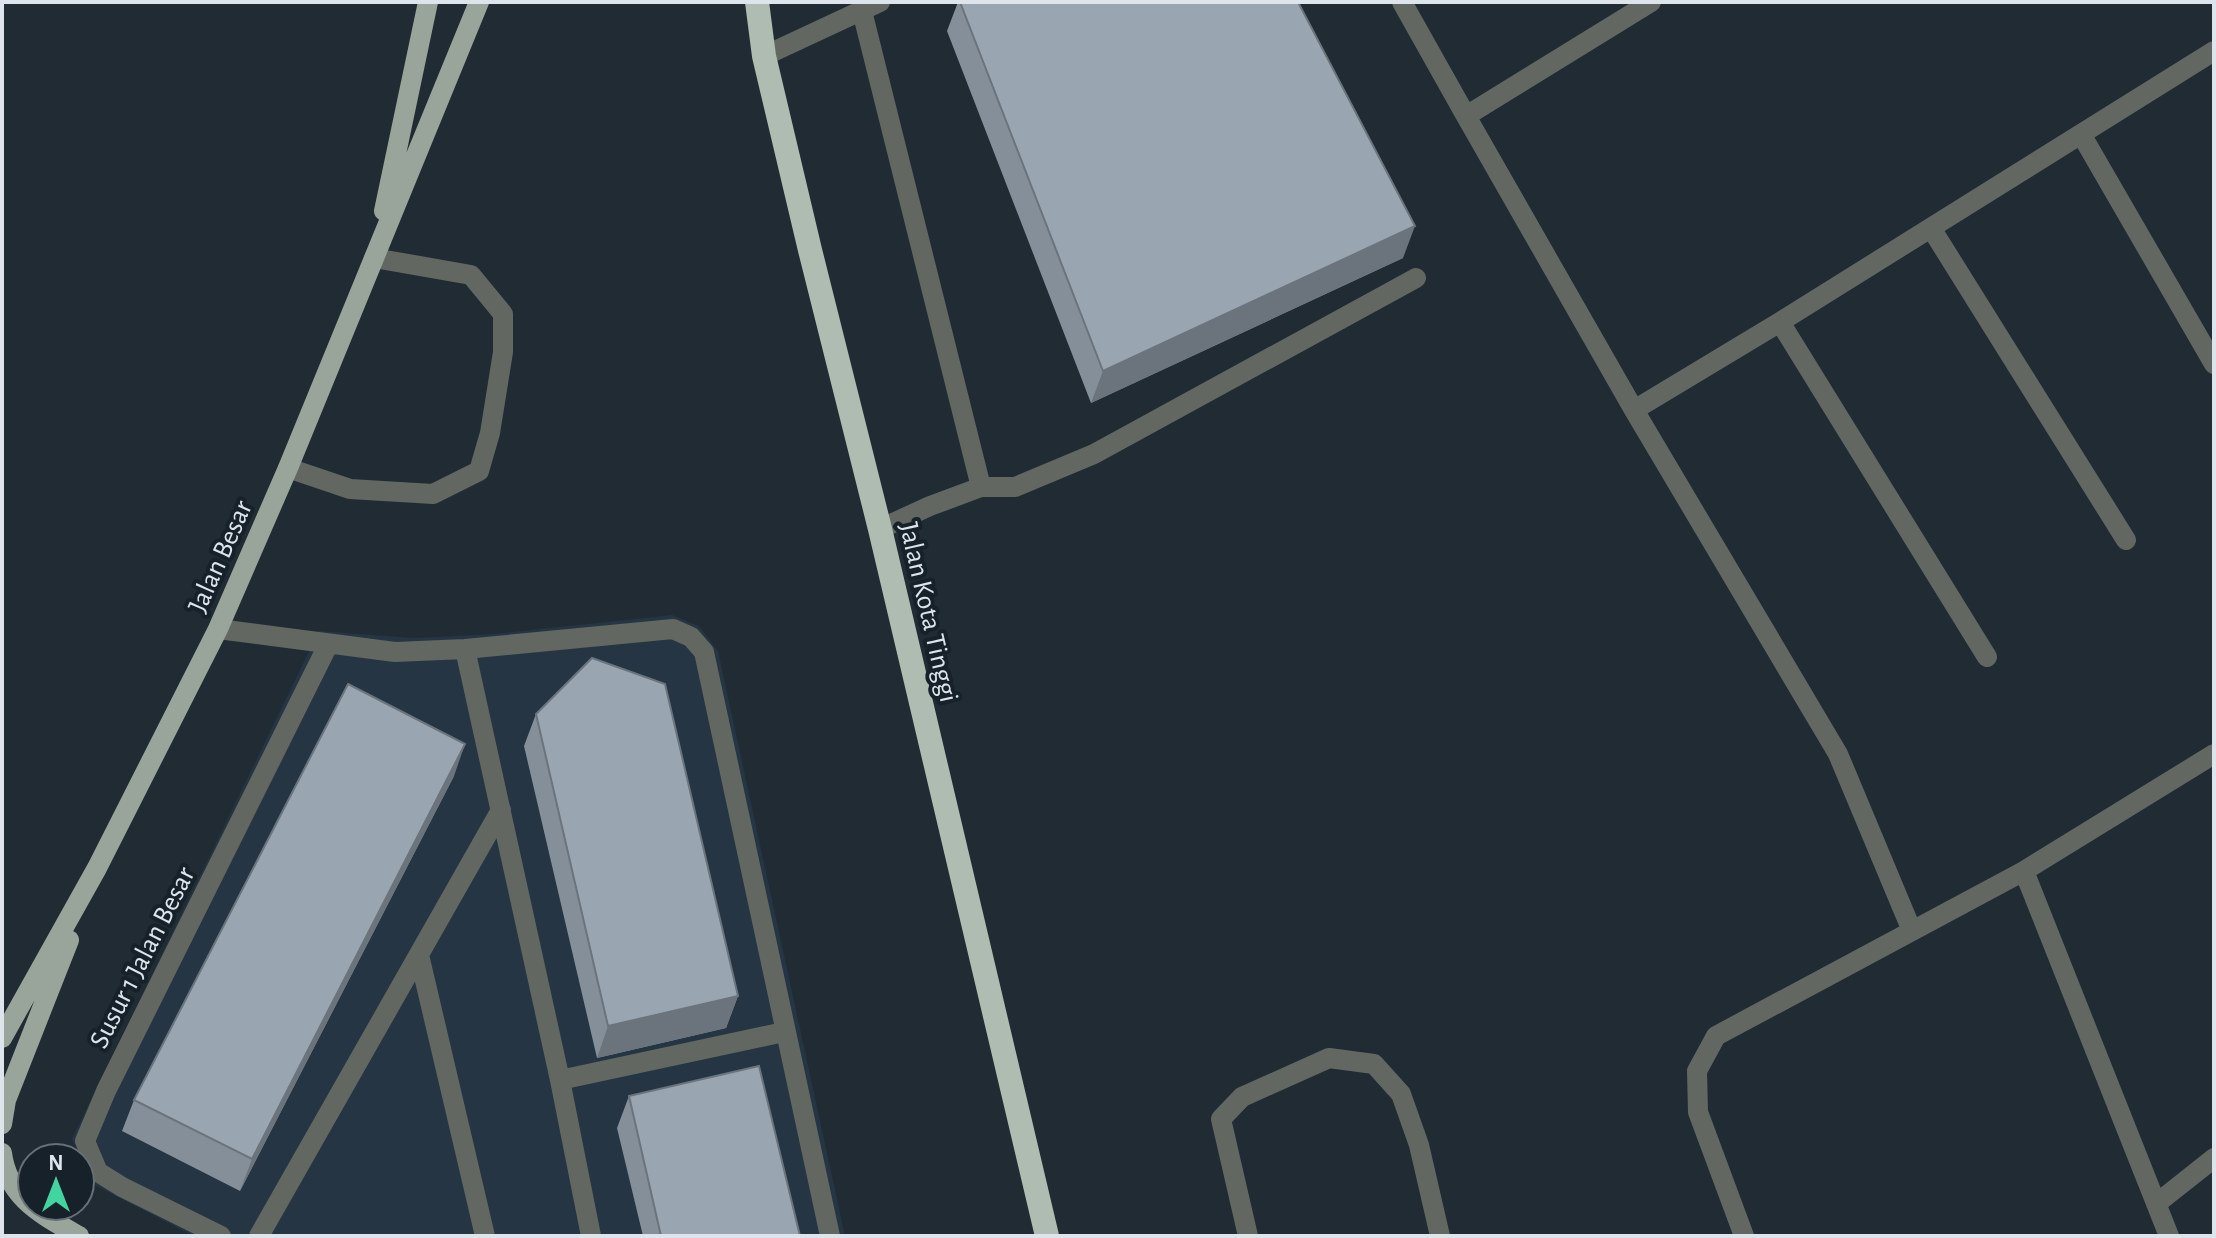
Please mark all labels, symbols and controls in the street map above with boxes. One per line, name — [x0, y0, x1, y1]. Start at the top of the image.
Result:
street label: Jalan Besar — [184, 497, 258, 617]
street label: Jalan Kota Tinggi — [894, 520, 962, 705]
street label: Susur 1 Jalan Besar — [85, 863, 200, 1053]
north arrow — [16, 1142, 96, 1222]
text: N — [48, 1152, 64, 1174]

